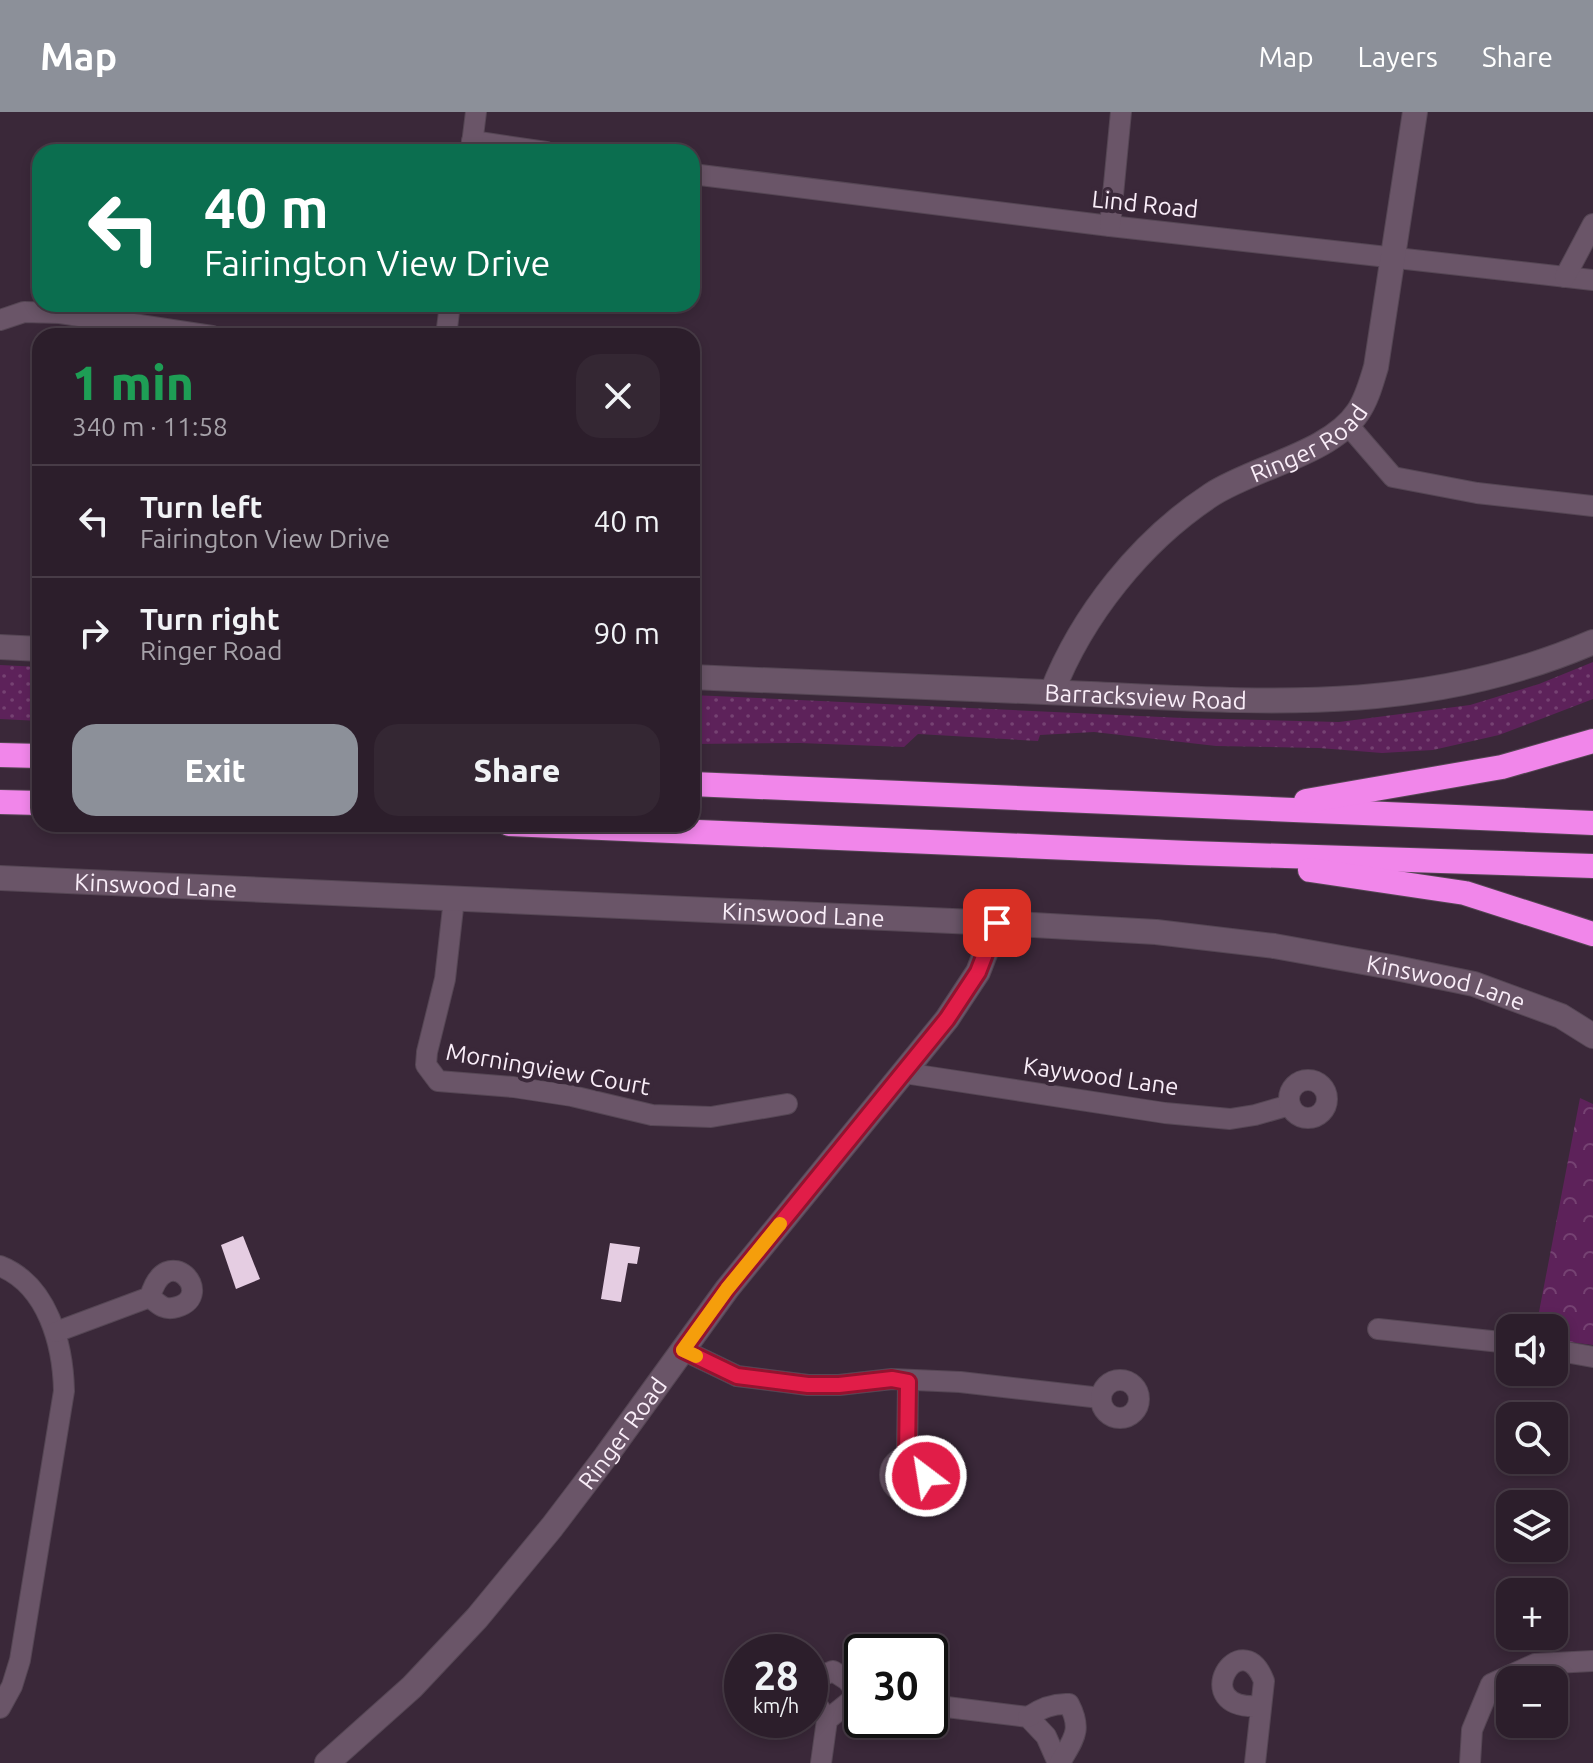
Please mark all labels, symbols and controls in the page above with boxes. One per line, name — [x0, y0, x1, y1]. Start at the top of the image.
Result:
text: Map — [40, 35, 117, 77]
text: Map — [1258, 41, 1314, 72]
text: Layers — [1358, 41, 1438, 72]
text: Share — [1482, 41, 1553, 72]
icon: left — [72, 176, 176, 280]
text: 40 m — [204, 176, 329, 239]
street label: Lind Road — [1091, 185, 1199, 223]
text: Fairington View Drive — [204, 242, 550, 283]
button: close — [576, 354, 660, 438]
text: 1 min — [72, 355, 194, 409]
street label: Ringer Road — [1246, 399, 1373, 487]
text: 340 m · 11:58 — [72, 412, 228, 441]
text: Turn left — [140, 490, 262, 524]
icon: left — [72, 499, 116, 543]
text: 40 m — [593, 504, 660, 538]
text: Fairington View Drive — [140, 524, 390, 553]
text: Turn right — [140, 602, 280, 636]
icon: right — [72, 611, 116, 655]
text: 90 m — [593, 616, 660, 650]
text: Ringer Road — [140, 636, 282, 665]
street label: Barracksview Road — [1044, 679, 1247, 714]
button: Exit — [72, 724, 358, 816]
button: Share — [374, 724, 660, 816]
street label: Kinswood Lane — [74, 868, 238, 902]
pin — [963, 889, 1031, 957]
street label: Kinswood Lane — [721, 897, 885, 931]
icon: arrive — [975, 901, 1019, 945]
street label: Kinswood Lane — [1365, 949, 1529, 1015]
street label: Morningview Court — [444, 1038, 653, 1100]
street label: Kaywood Lane — [1022, 1052, 1180, 1100]
map controls — [1496, 1314, 1568, 1738]
button: sound — [1496, 1314, 1568, 1386]
street label: Ringer Road — [572, 1372, 672, 1494]
button: search — [1496, 1402, 1568, 1474]
position arrow — [884, 1434, 968, 1518]
button: layers — [1496, 1490, 1568, 1562]
button: + — [1496, 1578, 1568, 1650]
speed limit sign: 30 — [844, 1634, 948, 1738]
text: 28 — [753, 1653, 799, 1698]
button: − — [1496, 1666, 1568, 1738]
text: km/h — [753, 1694, 799, 1717]

